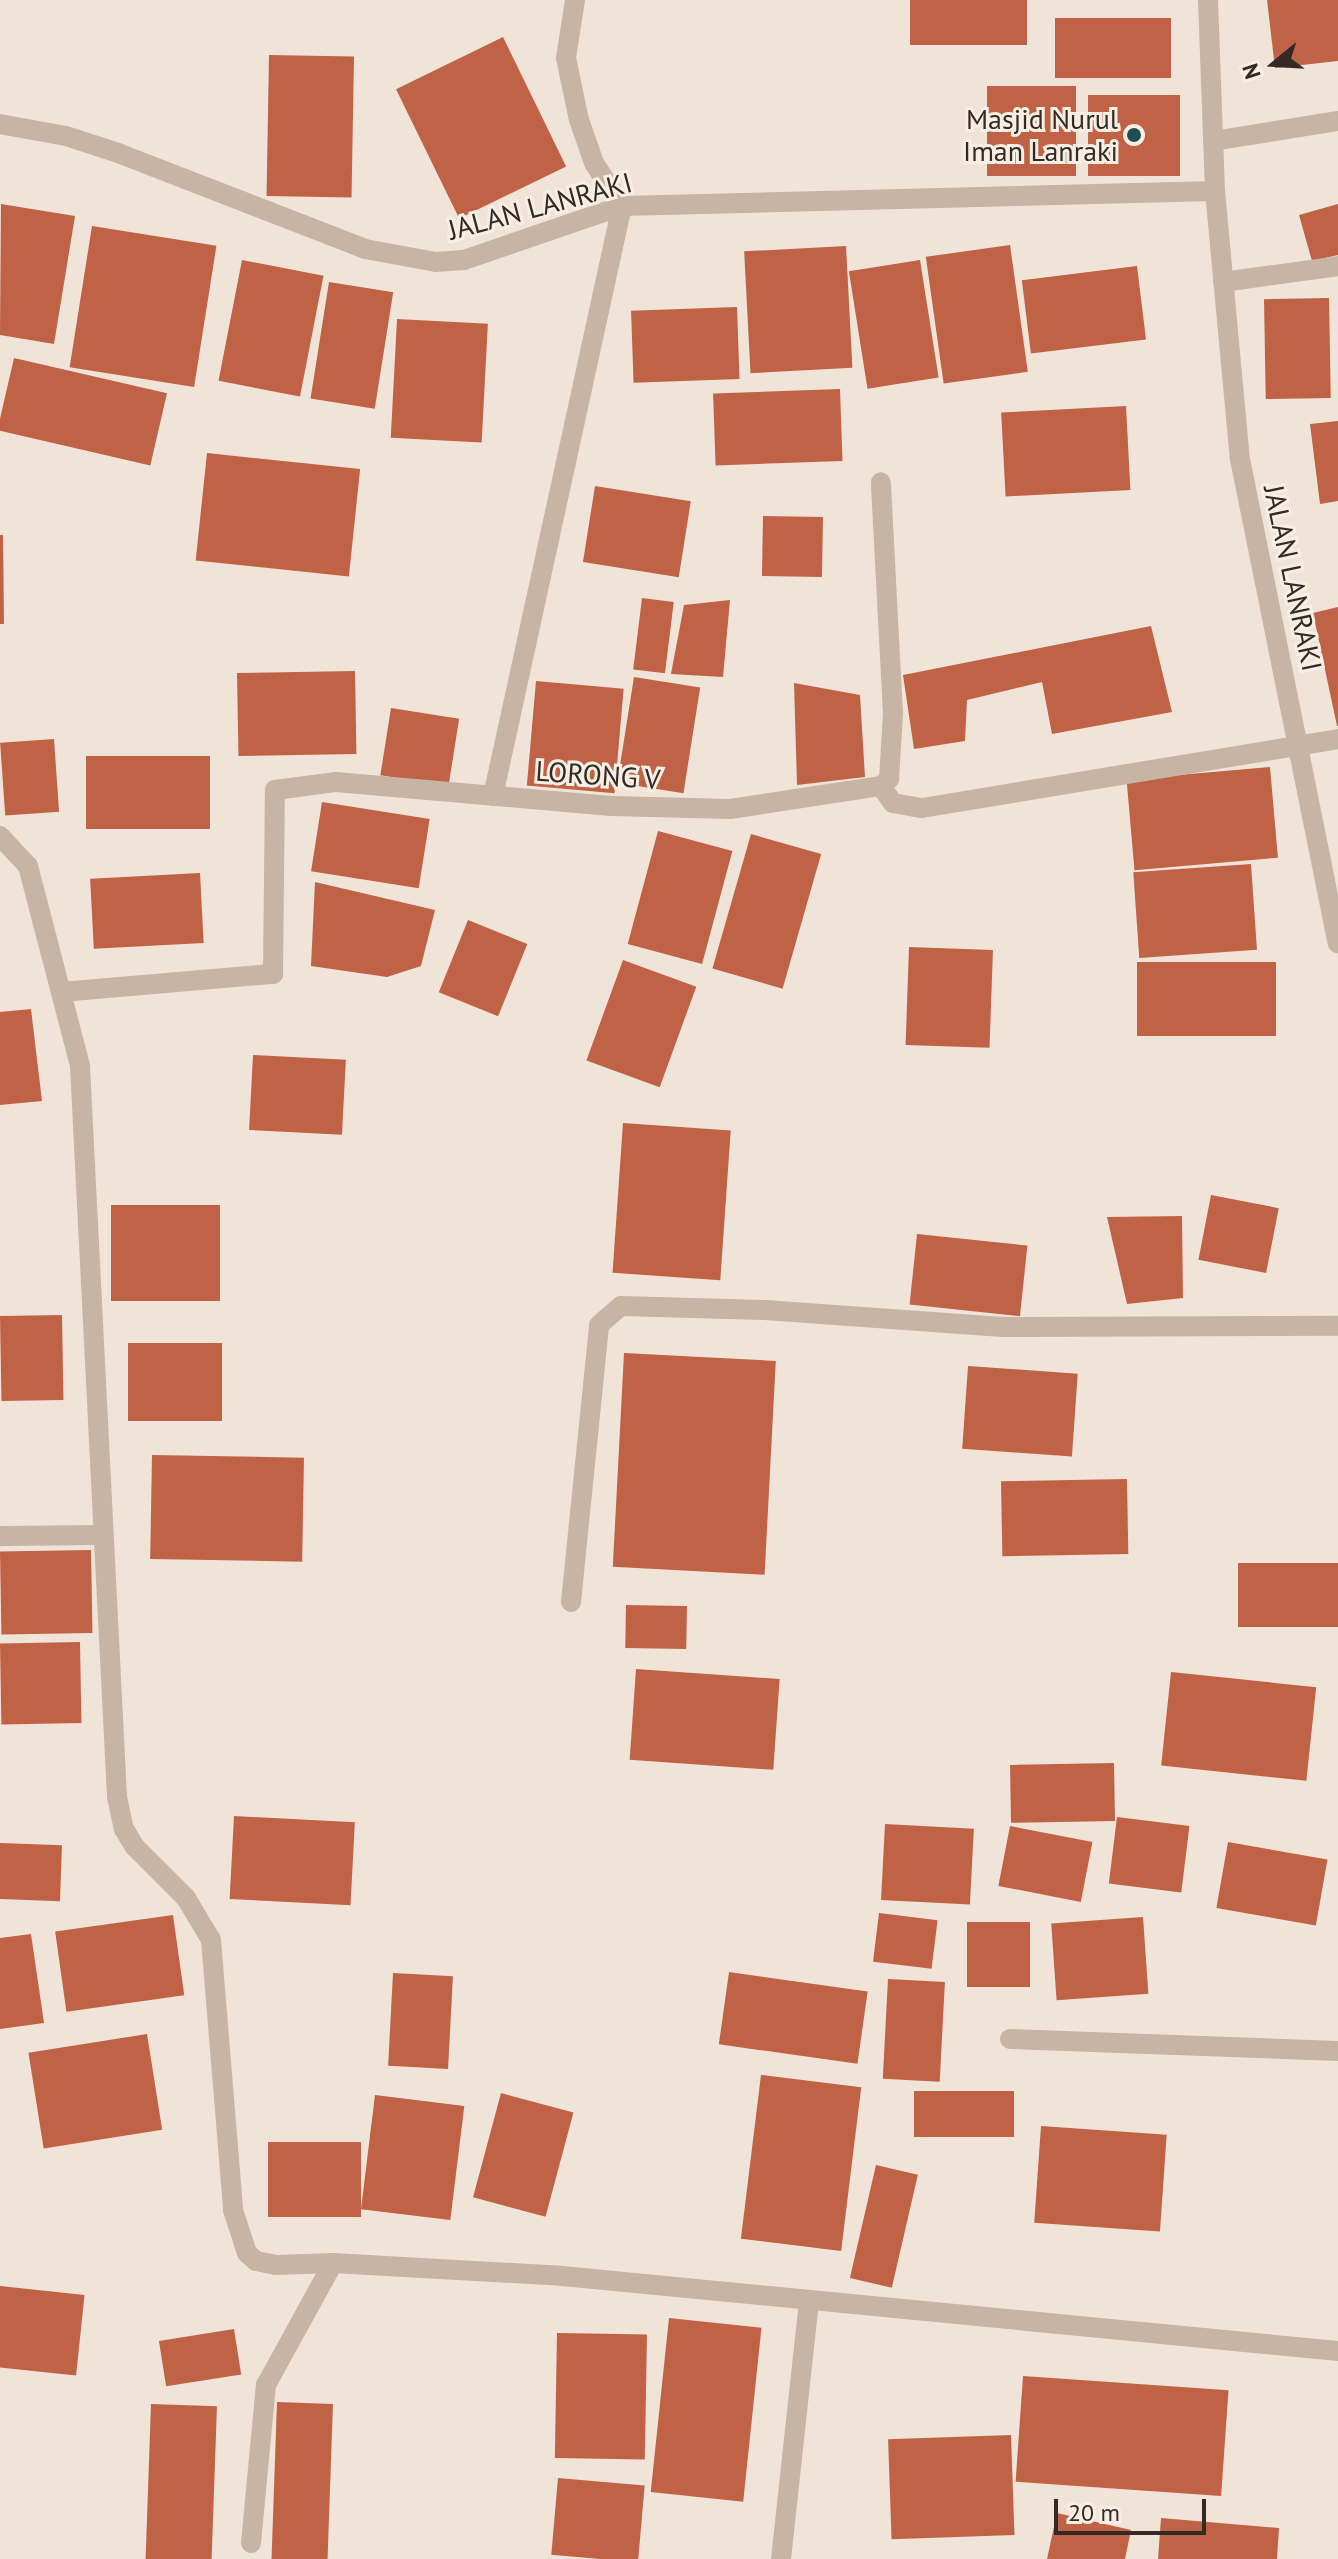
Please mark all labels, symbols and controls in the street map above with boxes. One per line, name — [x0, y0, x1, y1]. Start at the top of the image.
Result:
north arrow — [1234, 24, 1314, 104]
text: N — [1236, 60, 1267, 83]
place label: Masjid Nurul Iman Lanraki — [963, 102, 1118, 168]
marker: Masjid Nurul Iman Lanraki — [1125, 126, 1143, 144]
street label: JALAN LANRAKI — [444, 165, 636, 247]
street label: JALAN LANRAKI — [1257, 482, 1329, 674]
street label: LORONG V — [534, 754, 662, 796]
scale bar — [1058, 2483, 1210, 2533]
text: 20 m — [1068, 2497, 1120, 2528]

